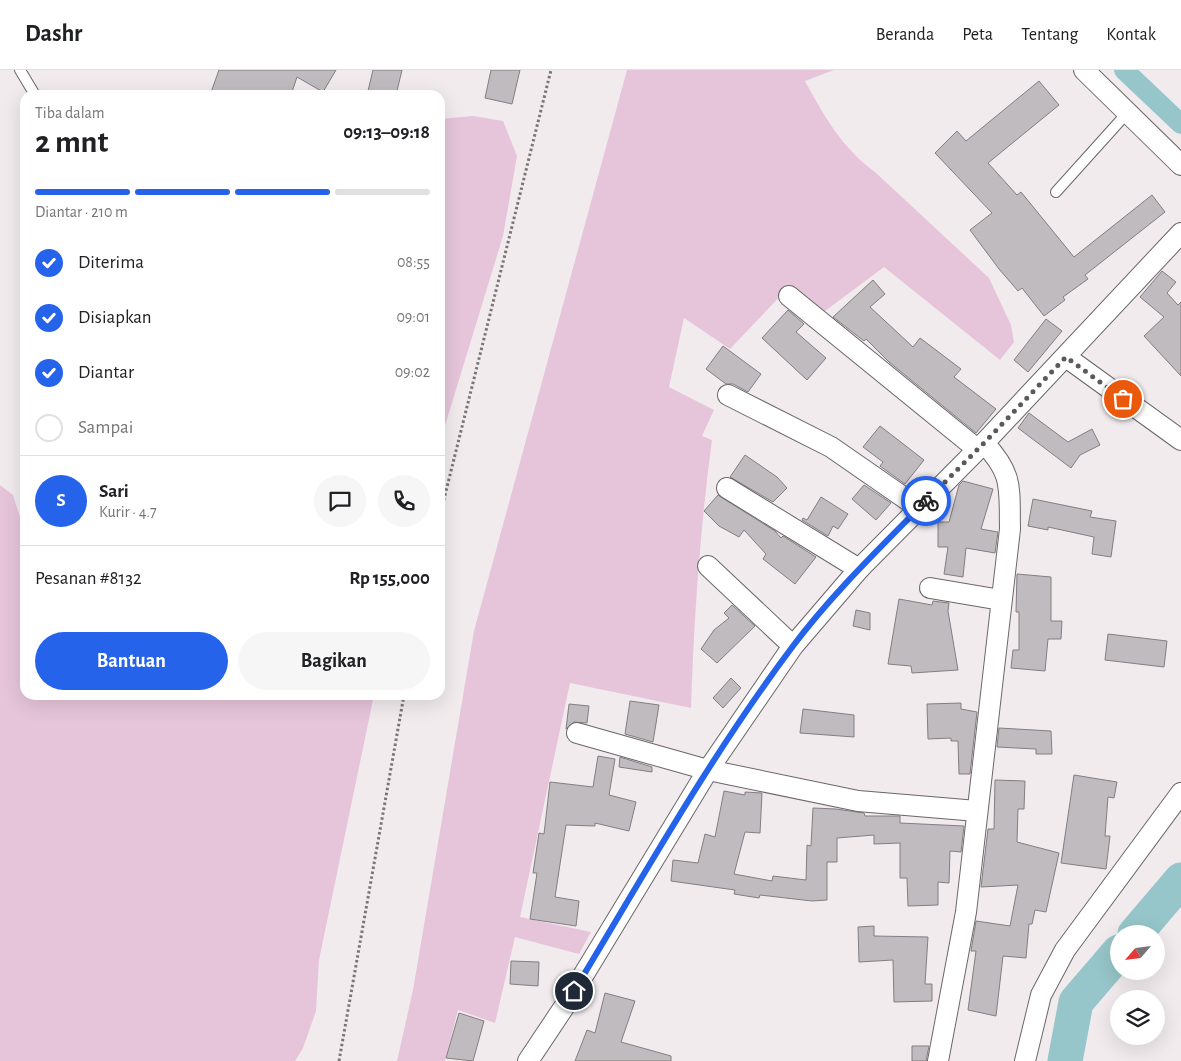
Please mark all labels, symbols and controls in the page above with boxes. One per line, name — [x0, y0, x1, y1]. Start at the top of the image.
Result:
text: Dashr — [25, 22, 82, 46]
text: Beranda — [876, 26, 934, 44]
text: Peta — [962, 26, 993, 44]
text: Tentang — [1021, 26, 1078, 44]
text: Kontak — [1106, 26, 1156, 44]
text: Tiba dalam — [35, 105, 105, 121]
text: 09:13–09:18 — [343, 123, 430, 142]
text: 2 mnt — [35, 126, 108, 158]
text: Diantar · 210 m — [35, 204, 128, 220]
icon: check — [35, 249, 63, 277]
text: Diterima — [78, 253, 144, 272]
text: 08:55 — [397, 254, 430, 270]
icon: check — [35, 304, 63, 332]
text: Disiapkan — [78, 308, 152, 327]
text: 09:01 — [396, 309, 430, 325]
icon: check — [35, 359, 63, 387]
text: Diantar — [78, 363, 134, 382]
text: 09:02 — [395, 364, 430, 380]
pin — [1102, 378, 1144, 420]
icon: bag — [1109, 385, 1137, 413]
text: Sampai — [78, 418, 133, 437]
button: chat — [314, 475, 366, 527]
button: phone — [378, 475, 430, 527]
courier — [901, 476, 951, 526]
text: Sari — [99, 482, 129, 501]
icon: bike — [912, 487, 940, 515]
text: S — [56, 491, 66, 510]
text: Kurir · 4.7 — [99, 504, 157, 520]
text: Pesanan #8132 — [35, 569, 142, 588]
text: Rp 155,000 — [349, 569, 430, 588]
button: Bantuan — [35, 632, 228, 690]
button: Bagikan — [238, 632, 430, 690]
north arrow — [1110, 925, 1165, 980]
map controls — [1110, 925, 1165, 1045]
pin — [553, 970, 595, 1012]
icon: home — [560, 977, 588, 1005]
button: layers — [1110, 990, 1165, 1045]

